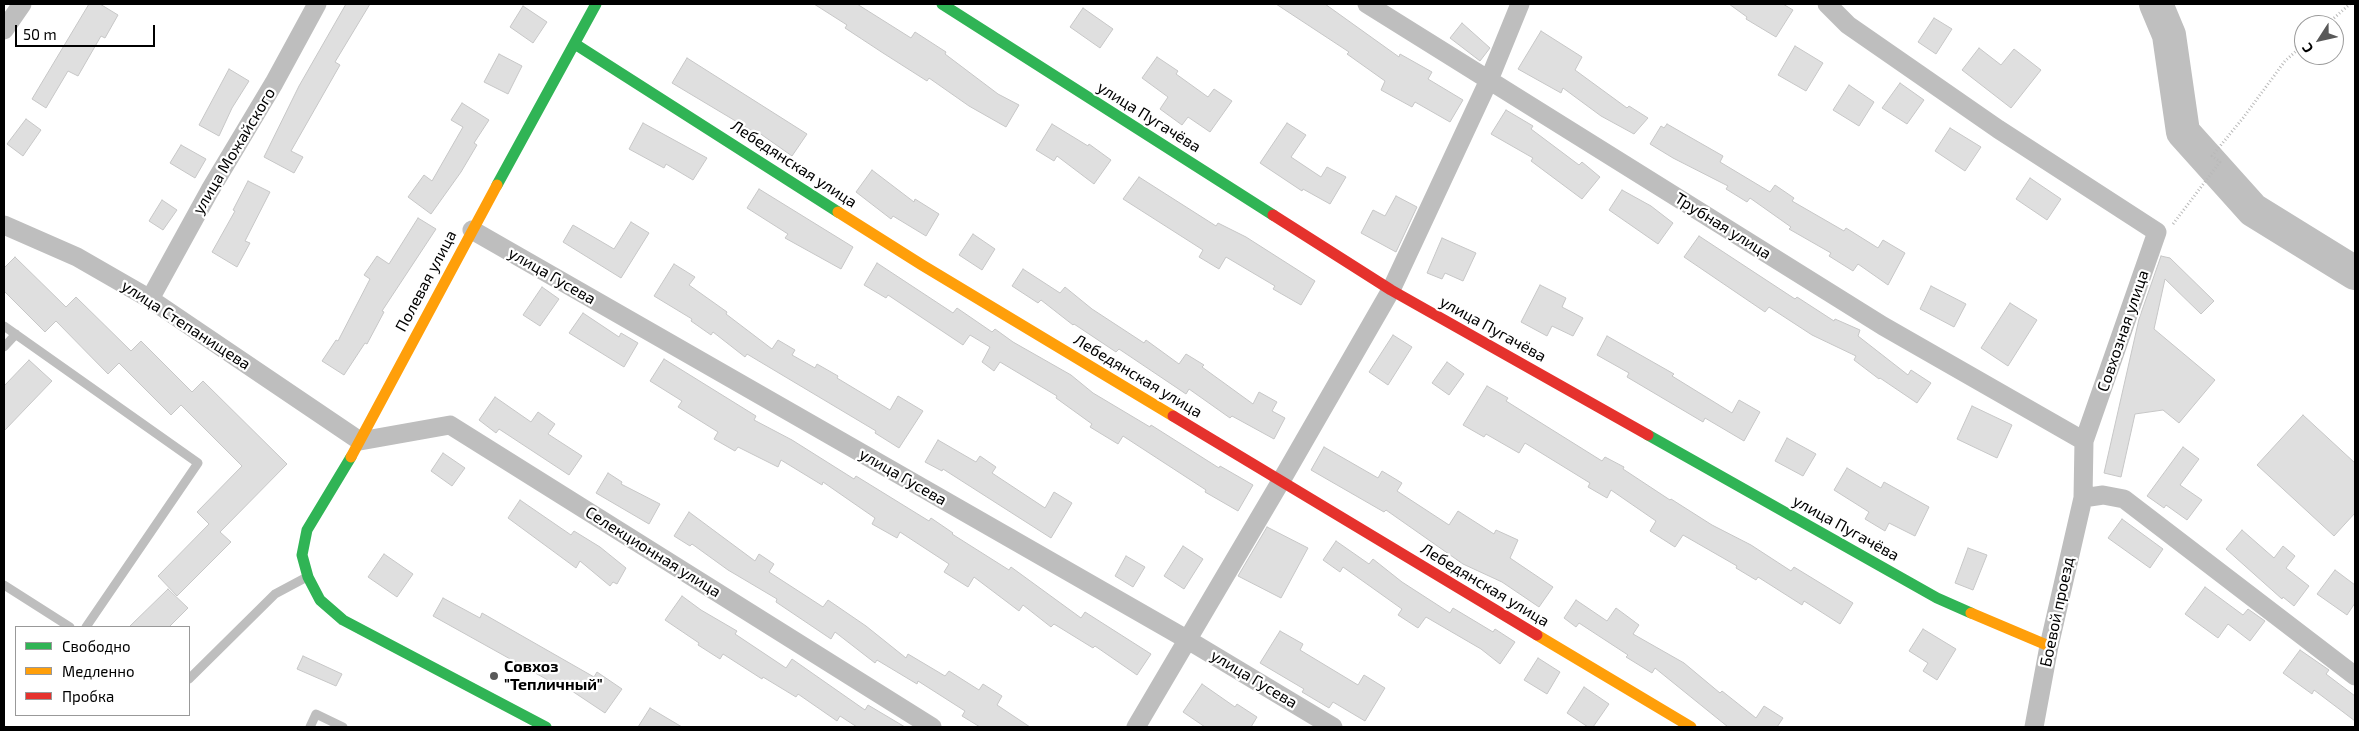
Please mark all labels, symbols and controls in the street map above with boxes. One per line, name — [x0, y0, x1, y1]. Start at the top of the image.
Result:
scale bar — [18, 15, 158, 47]
north arrow — [2294, 15, 2344, 65]
text: 50 m — [23, 25, 57, 43]
text: С — [2298, 40, 2316, 57]
street label: улица Пугачёва — [1094, 77, 1204, 157]
street label: улица Можайского — [189, 84, 279, 218]
street label: Лебедянская улица — [727, 116, 861, 212]
street label: Трубная улица — [1671, 189, 1775, 263]
street label: Полевая улица — [391, 227, 461, 335]
street label: улица Гусева — [505, 243, 599, 309]
street label: Совхозная улица — [2093, 268, 2153, 394]
street label: улица Степанищева — [118, 276, 254, 374]
street label: улица Пугачёва — [1437, 292, 1549, 366]
street label: Лебедянская улица — [1070, 330, 1206, 422]
street label: улица Гусева — [856, 444, 950, 510]
street label: улица Пугачёва — [1790, 491, 1902, 565]
street label: Селекционная улица — [582, 502, 724, 602]
street label: Лебедянская улица — [1417, 539, 1553, 631]
street label: Боевой проезд — [2036, 555, 2078, 669]
legend — [15, 626, 190, 716]
text: Свободно — [62, 637, 131, 655]
street label: улица Гусева — [1207, 646, 1301, 712]
place label: Совхоз "Тепличный" — [504, 657, 603, 695]
text: Медленно — [62, 662, 135, 680]
marker: Совхоз "Тепличный" — [488, 670, 500, 682]
text: Пробка — [62, 687, 114, 705]

